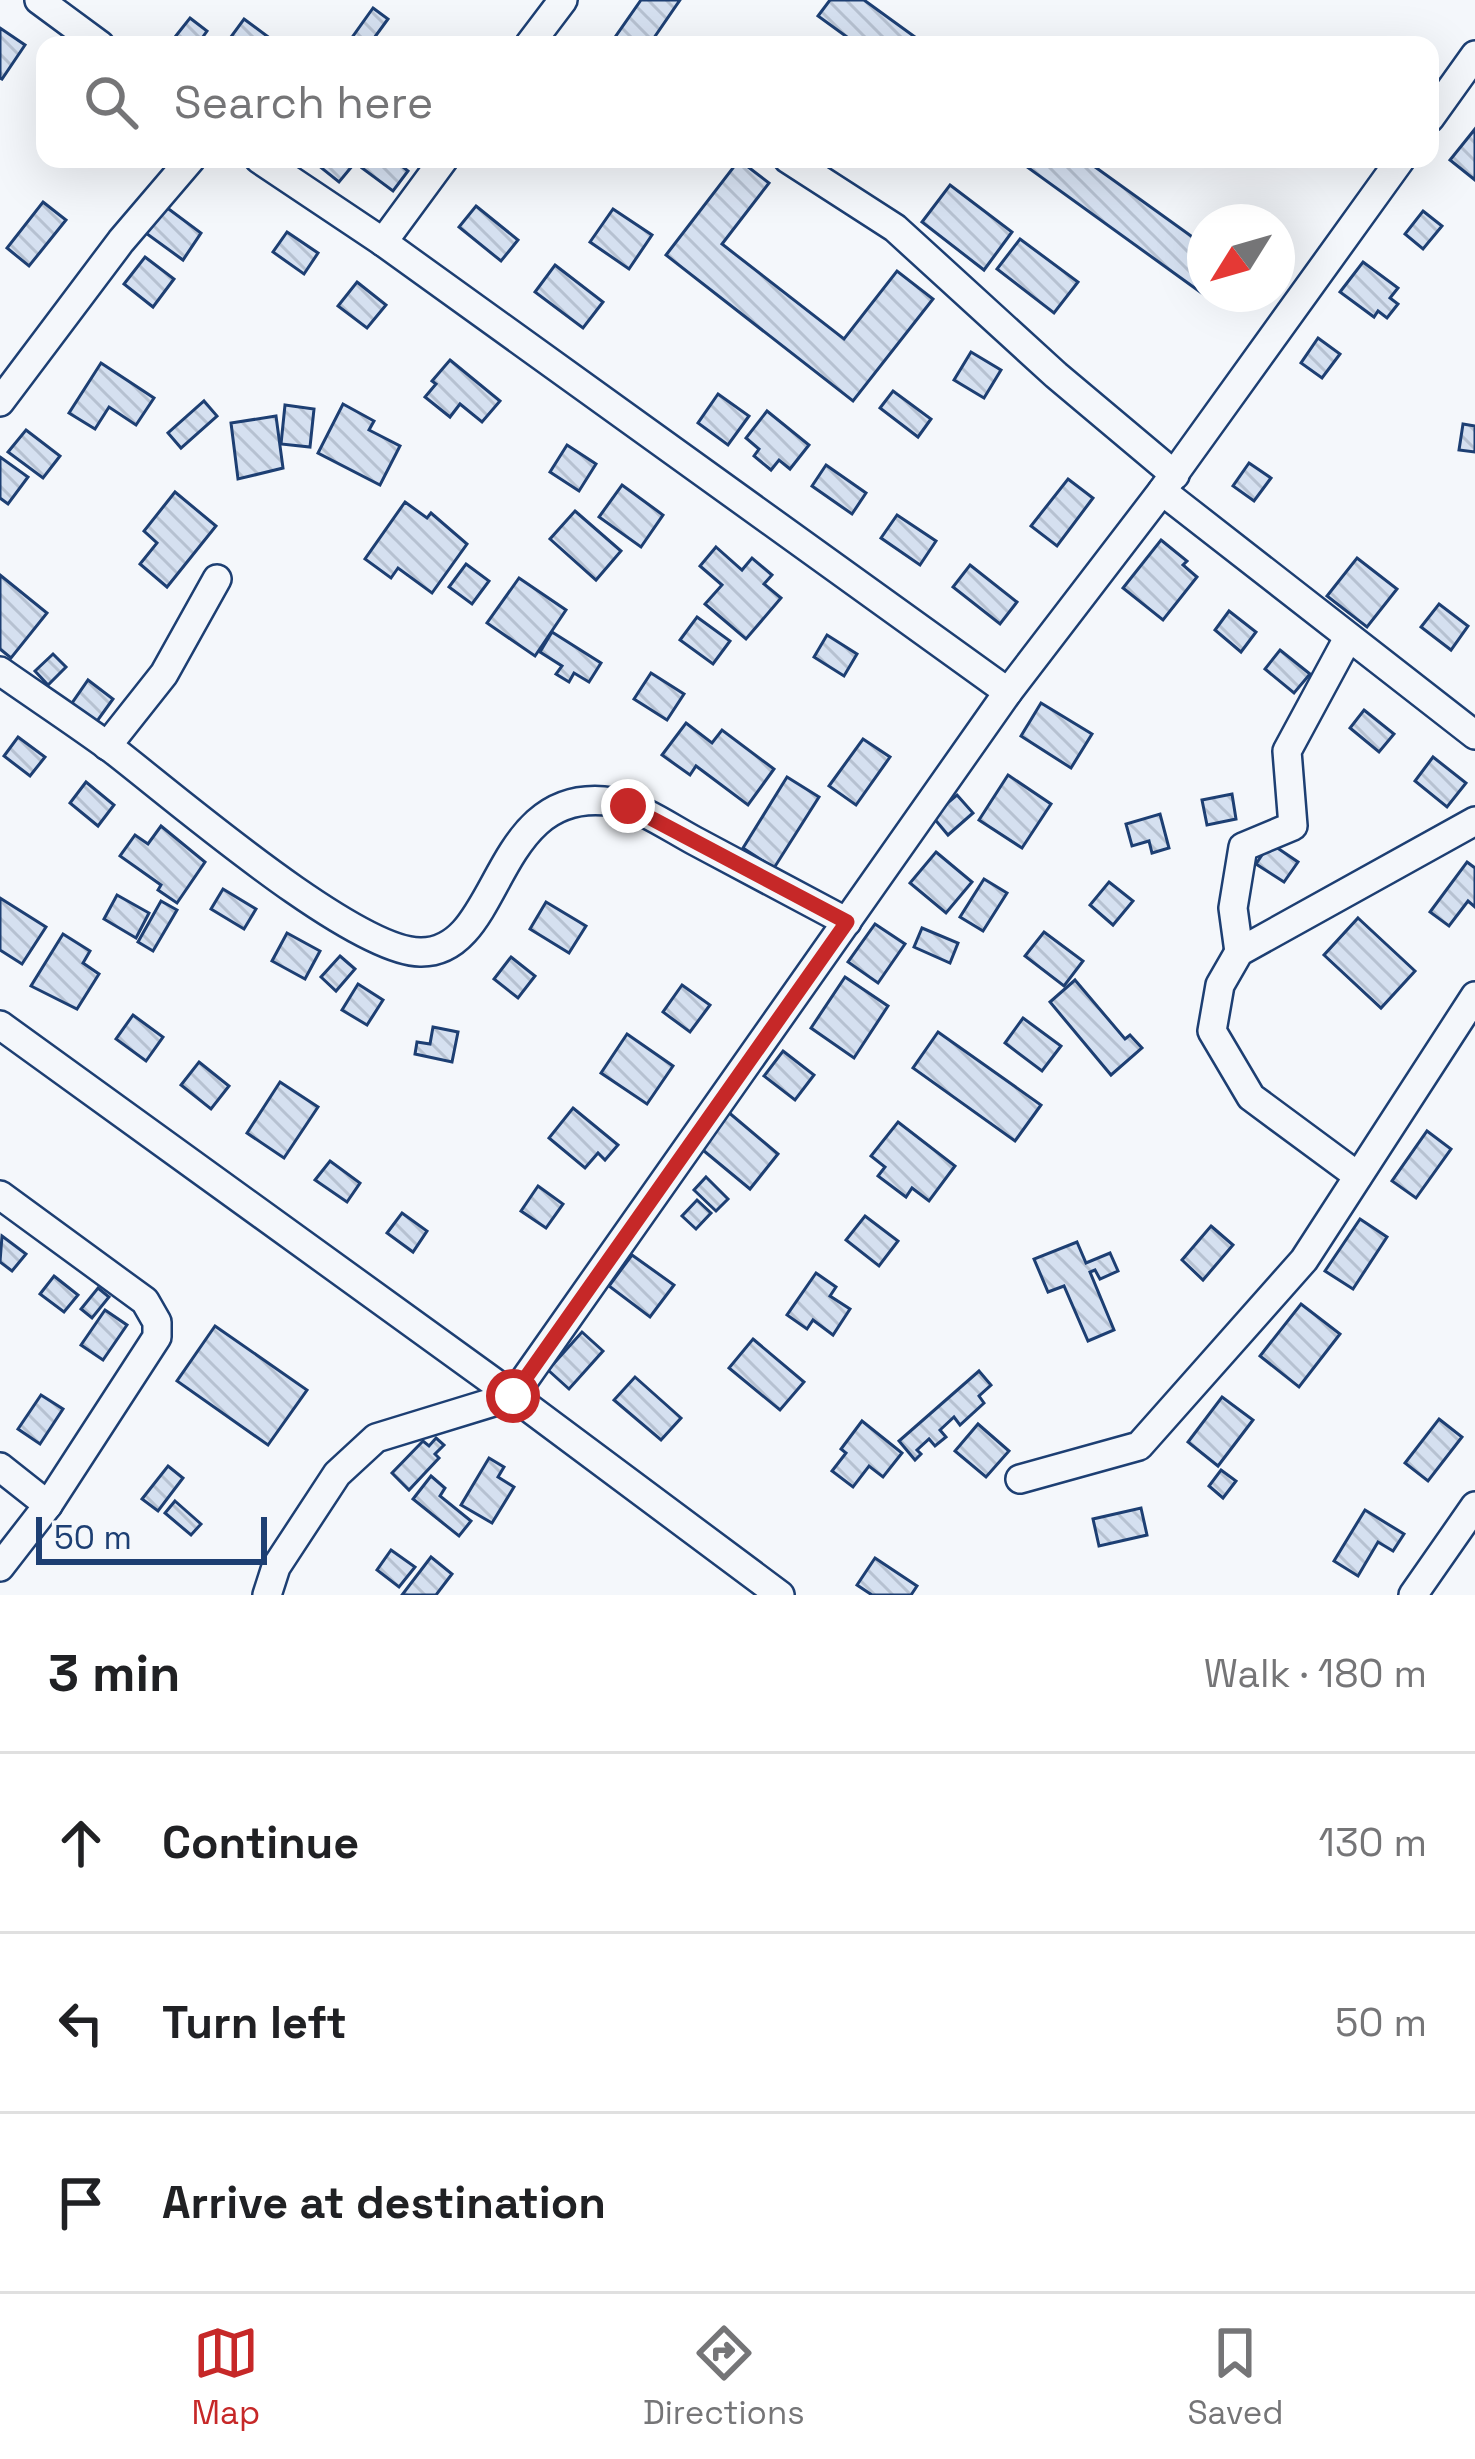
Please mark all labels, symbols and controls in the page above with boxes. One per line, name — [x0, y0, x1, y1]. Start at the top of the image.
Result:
search box — [36, 36, 1439, 168]
icon: search — [78, 69, 144, 135]
text: Search here — [174, 74, 433, 131]
north arrow — [1187, 204, 1295, 312]
route end — [601, 779, 655, 833]
route start — [486, 1369, 540, 1423]
scale bar — [36, 1511, 267, 1564]
text: 50 m — [54, 1517, 132, 1559]
text: 3 min — [48, 1641, 181, 1706]
text: Walk · 180 m — [1204, 1649, 1427, 1698]
icon: ahead — [48, 1810, 114, 1876]
text: Continue — [162, 1814, 359, 1871]
text: 130 m — [1319, 1818, 1427, 1867]
icon: left — [48, 1990, 114, 2056]
text: Turn left — [162, 1994, 347, 2051]
text: 50 m — [1335, 1998, 1427, 2047]
icon: arrive — [48, 2170, 114, 2236]
text: Arrive at destination — [162, 2174, 606, 2231]
tab: Map — [191, 2320, 260, 2434]
tab: Directions — [643, 2320, 805, 2434]
tab: Saved — [1187, 2320, 1284, 2434]

